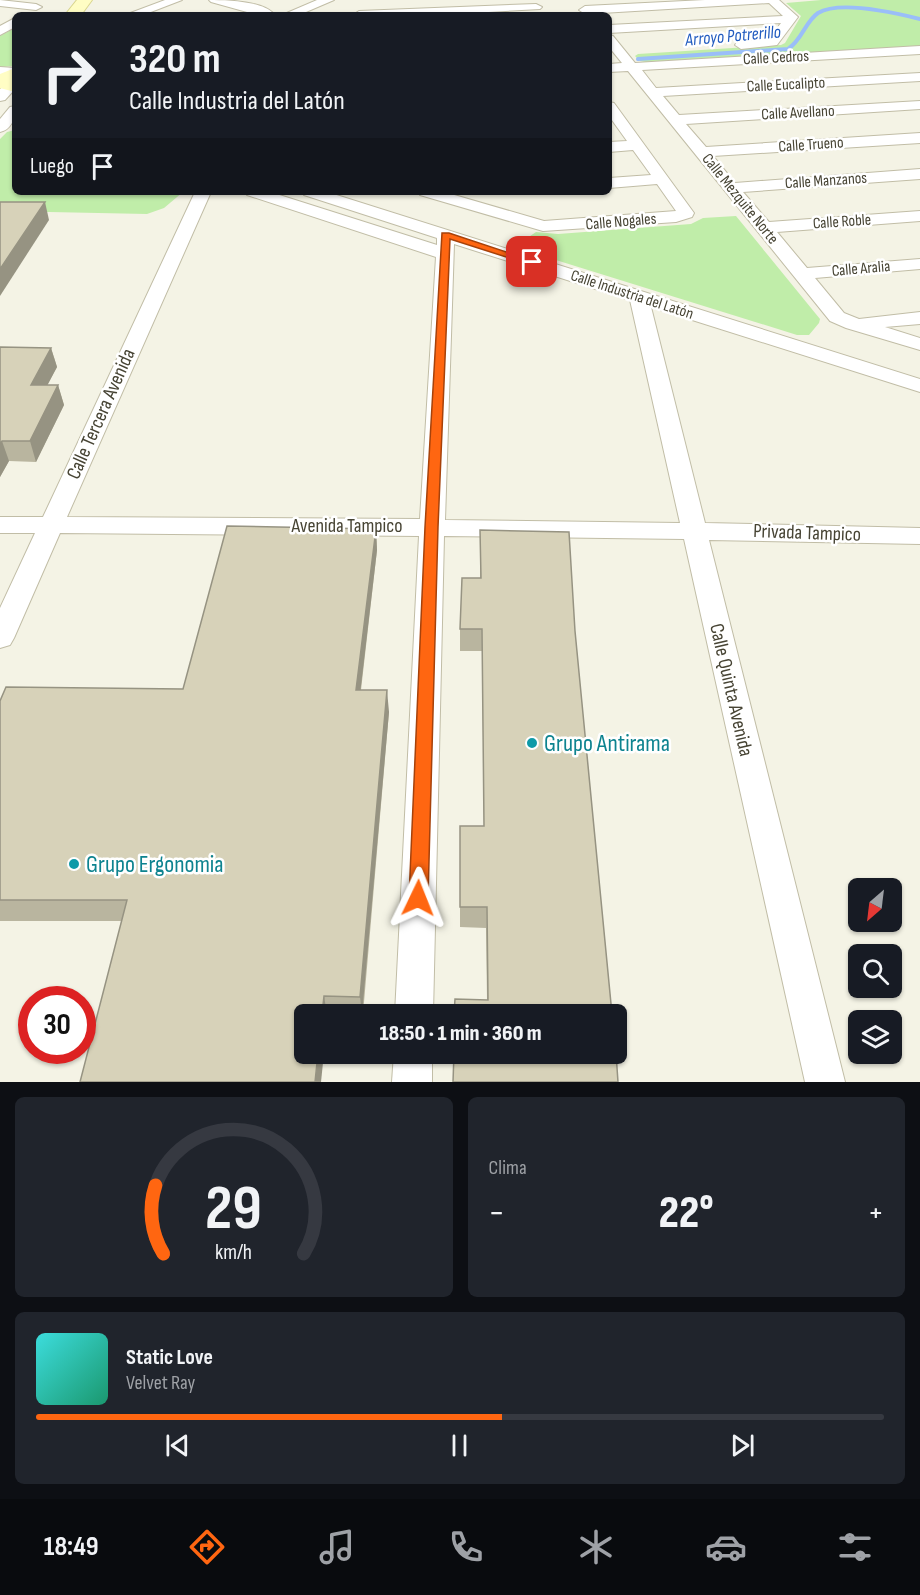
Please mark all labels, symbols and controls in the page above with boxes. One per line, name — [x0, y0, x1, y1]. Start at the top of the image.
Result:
water label: Arroyo Potrerillo — [683, 21, 782, 51]
text: 320 m — [129, 34, 221, 85]
icon: right — [30, 36, 108, 114]
street label: Calle Cedros — [743, 47, 810, 69]
street label: Calle Eucalipto — [746, 73, 826, 97]
text: Calle Industria del Latón — [129, 85, 345, 117]
street label: Calle Avellano — [761, 102, 835, 124]
street label: Calle Trueno — [778, 133, 844, 157]
icon: arrive — [86, 150, 119, 183]
street label: Calle Mezquite Norte — [698, 150, 782, 248]
text: Luego — [30, 153, 74, 180]
street label: Calle Manzanos — [784, 169, 868, 193]
street label: Calle Nogales — [585, 209, 657, 235]
street label: Calle Roble — [812, 210, 872, 234]
pin — [506, 236, 557, 287]
icon: arrive — [515, 245, 548, 278]
street label: Calle Aralia — [831, 257, 891, 281]
street label: Calle Industria del Latón — [568, 266, 696, 324]
street label: Calle Tercera Avenida — [61, 345, 141, 483]
street label: Avenida Tampico — [291, 514, 403, 538]
street label: Privada Tampico — [753, 519, 861, 547]
street label: Calle Quinta Avenida — [704, 621, 758, 759]
place label: Grupo Antirama — [544, 729, 670, 758]
marker: Grupo Antirama — [525, 736, 539, 750]
place label: Grupo Ergonomia — [86, 850, 224, 879]
marker: Grupo Ergonomia — [67, 857, 81, 871]
position arrow — [386, 866, 450, 930]
north arrow — [848, 878, 902, 932]
map controls — [848, 878, 902, 1064]
button: search — [848, 944, 902, 998]
speed limit sign: 30 — [18, 986, 96, 1064]
button: layers — [848, 1010, 902, 1064]
text: 18:50 · 1 min · 360 m — [379, 1020, 542, 1047]
text: Clima — [489, 1156, 527, 1180]
text: 29 — [205, 1172, 262, 1247]
text: 22° — [659, 1186, 714, 1241]
text: − — [489, 1193, 505, 1233]
text: + — [868, 1193, 884, 1233]
text: km/h — [215, 1240, 252, 1265]
text: Static Love — [126, 1344, 213, 1371]
text: Velvet Ray — [126, 1371, 195, 1395]
icon: previous — [161, 1429, 194, 1462]
icon: pause — [443, 1429, 476, 1462]
icon: next — [726, 1429, 759, 1462]
icon: directions — [186, 1526, 228, 1568]
icon: music — [316, 1526, 358, 1568]
icon: phone — [445, 1526, 487, 1568]
icon: climate — [575, 1526, 617, 1568]
icon: car — [705, 1526, 747, 1568]
icon: filters — [834, 1526, 876, 1568]
text: 18:49 — [44, 1531, 99, 1563]

